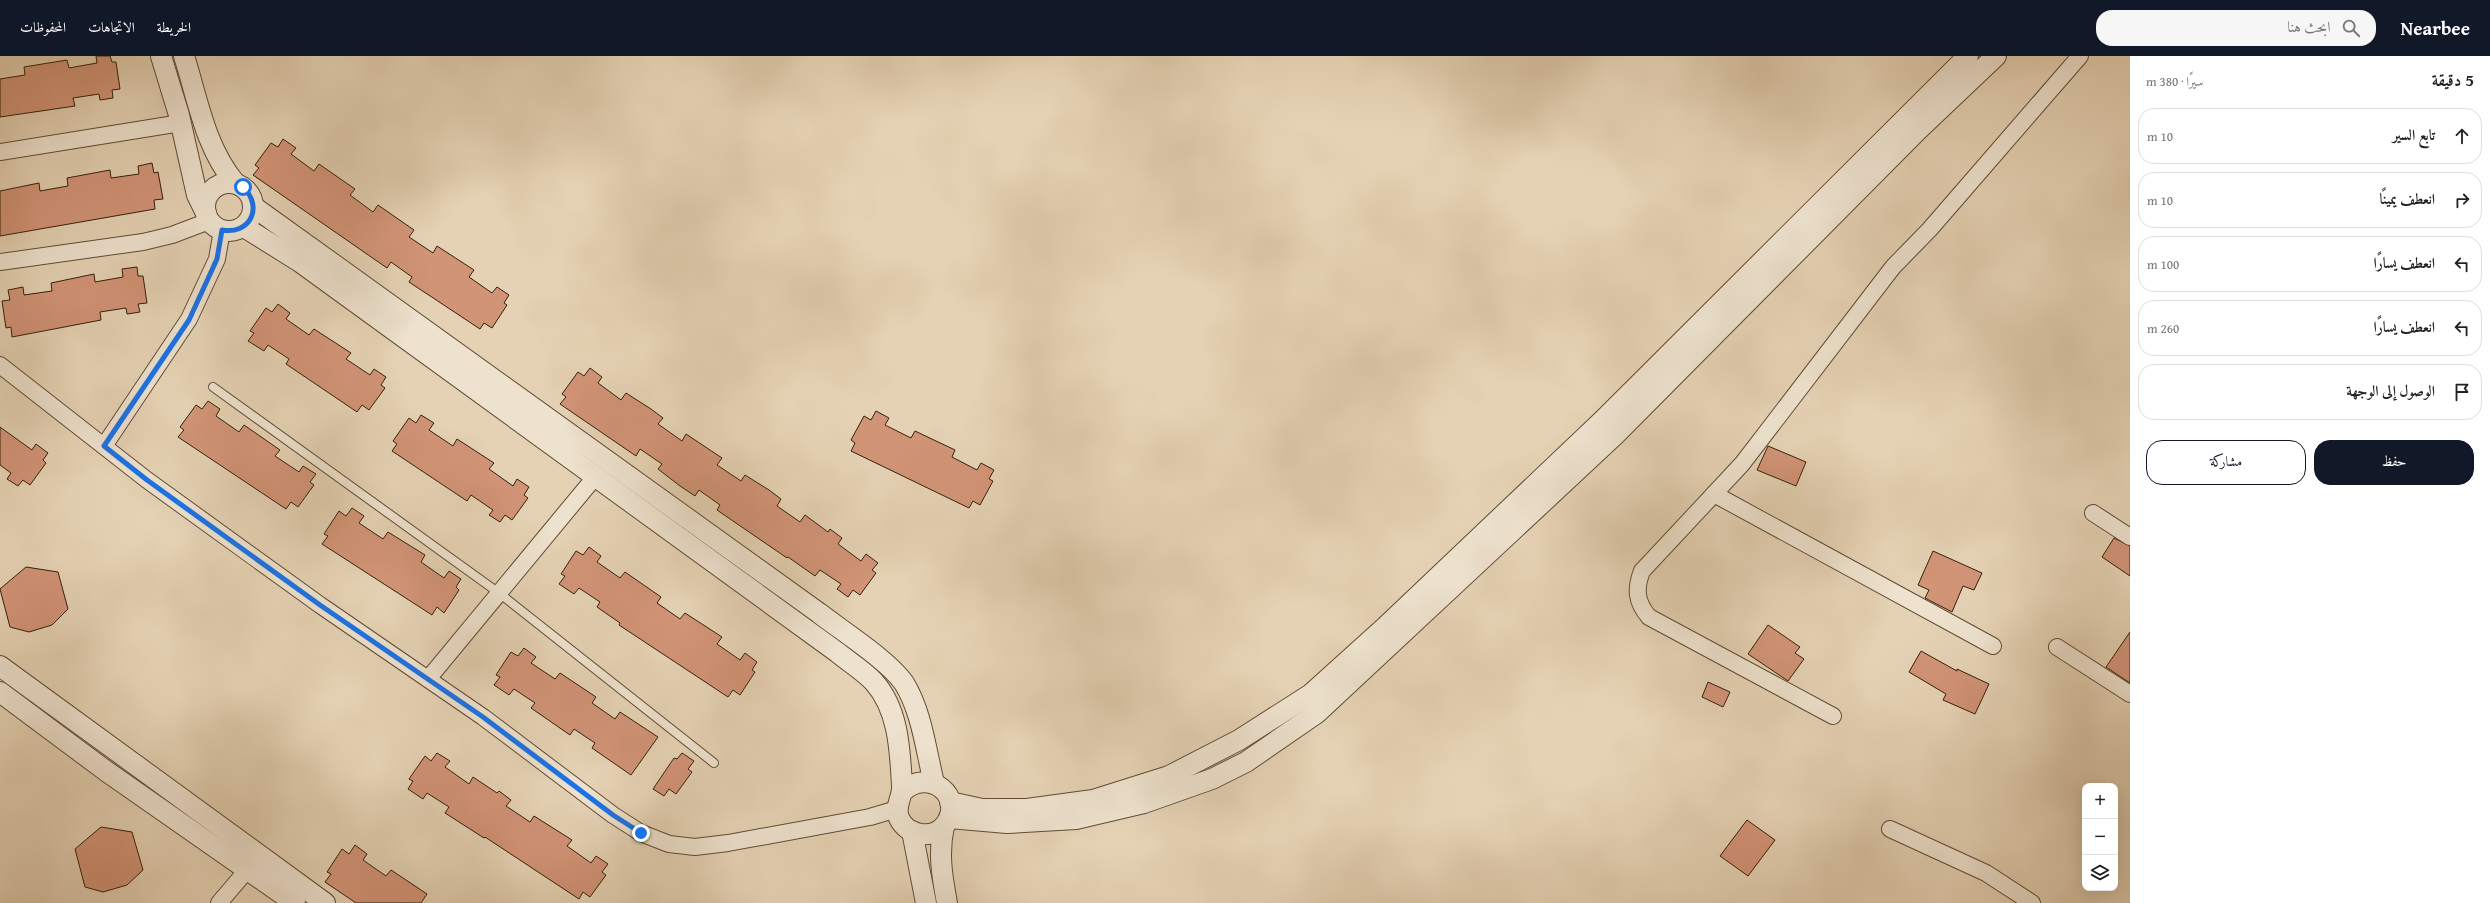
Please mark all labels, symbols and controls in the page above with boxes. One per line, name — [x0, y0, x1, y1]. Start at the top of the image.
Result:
search box — [2096, 10, 2376, 46]
text: Nearbee — [2400, 14, 2470, 42]
text: ابحث هنا — [2287, 16, 2330, 37]
text: المحفوظات — [20, 17, 66, 37]
text: الاتجاهات — [88, 17, 135, 37]
text: الخريطة — [157, 17, 191, 37]
icon: search — [2340, 17, 2362, 39]
text: 5 دقيقة — [2432, 67, 2474, 92]
text: سيرًا · 380 m — [2146, 72, 2204, 91]
text: تابع السير — [2393, 124, 2435, 145]
icon: ahead — [2451, 125, 2473, 147]
text: 10 m — [2147, 127, 2173, 146]
route start — [234, 178, 252, 196]
text: انعطف يمينًا — [2379, 188, 2435, 209]
icon: right — [2451, 189, 2473, 211]
text: 10 m — [2147, 191, 2173, 210]
text: انعطف يسارًا — [2373, 252, 2435, 273]
icon: left — [2451, 253, 2473, 275]
text: 100 m — [2147, 255, 2179, 274]
text: انعطف يسارًا — [2373, 316, 2435, 337]
icon: left — [2451, 317, 2473, 339]
text: 260 m — [2147, 319, 2179, 338]
text: الوصول إلى الوجهة — [2346, 380, 2435, 401]
icon: arrive — [2451, 381, 2473, 403]
button: مشاركة — [2146, 440, 2306, 485]
button: حفظ — [2314, 440, 2474, 485]
map controls — [2082, 783, 2118, 891]
button: + — [2082, 783, 2118, 819]
button: − — [2082, 819, 2118, 855]
route end — [632, 824, 650, 842]
button: layers — [2082, 855, 2118, 891]

